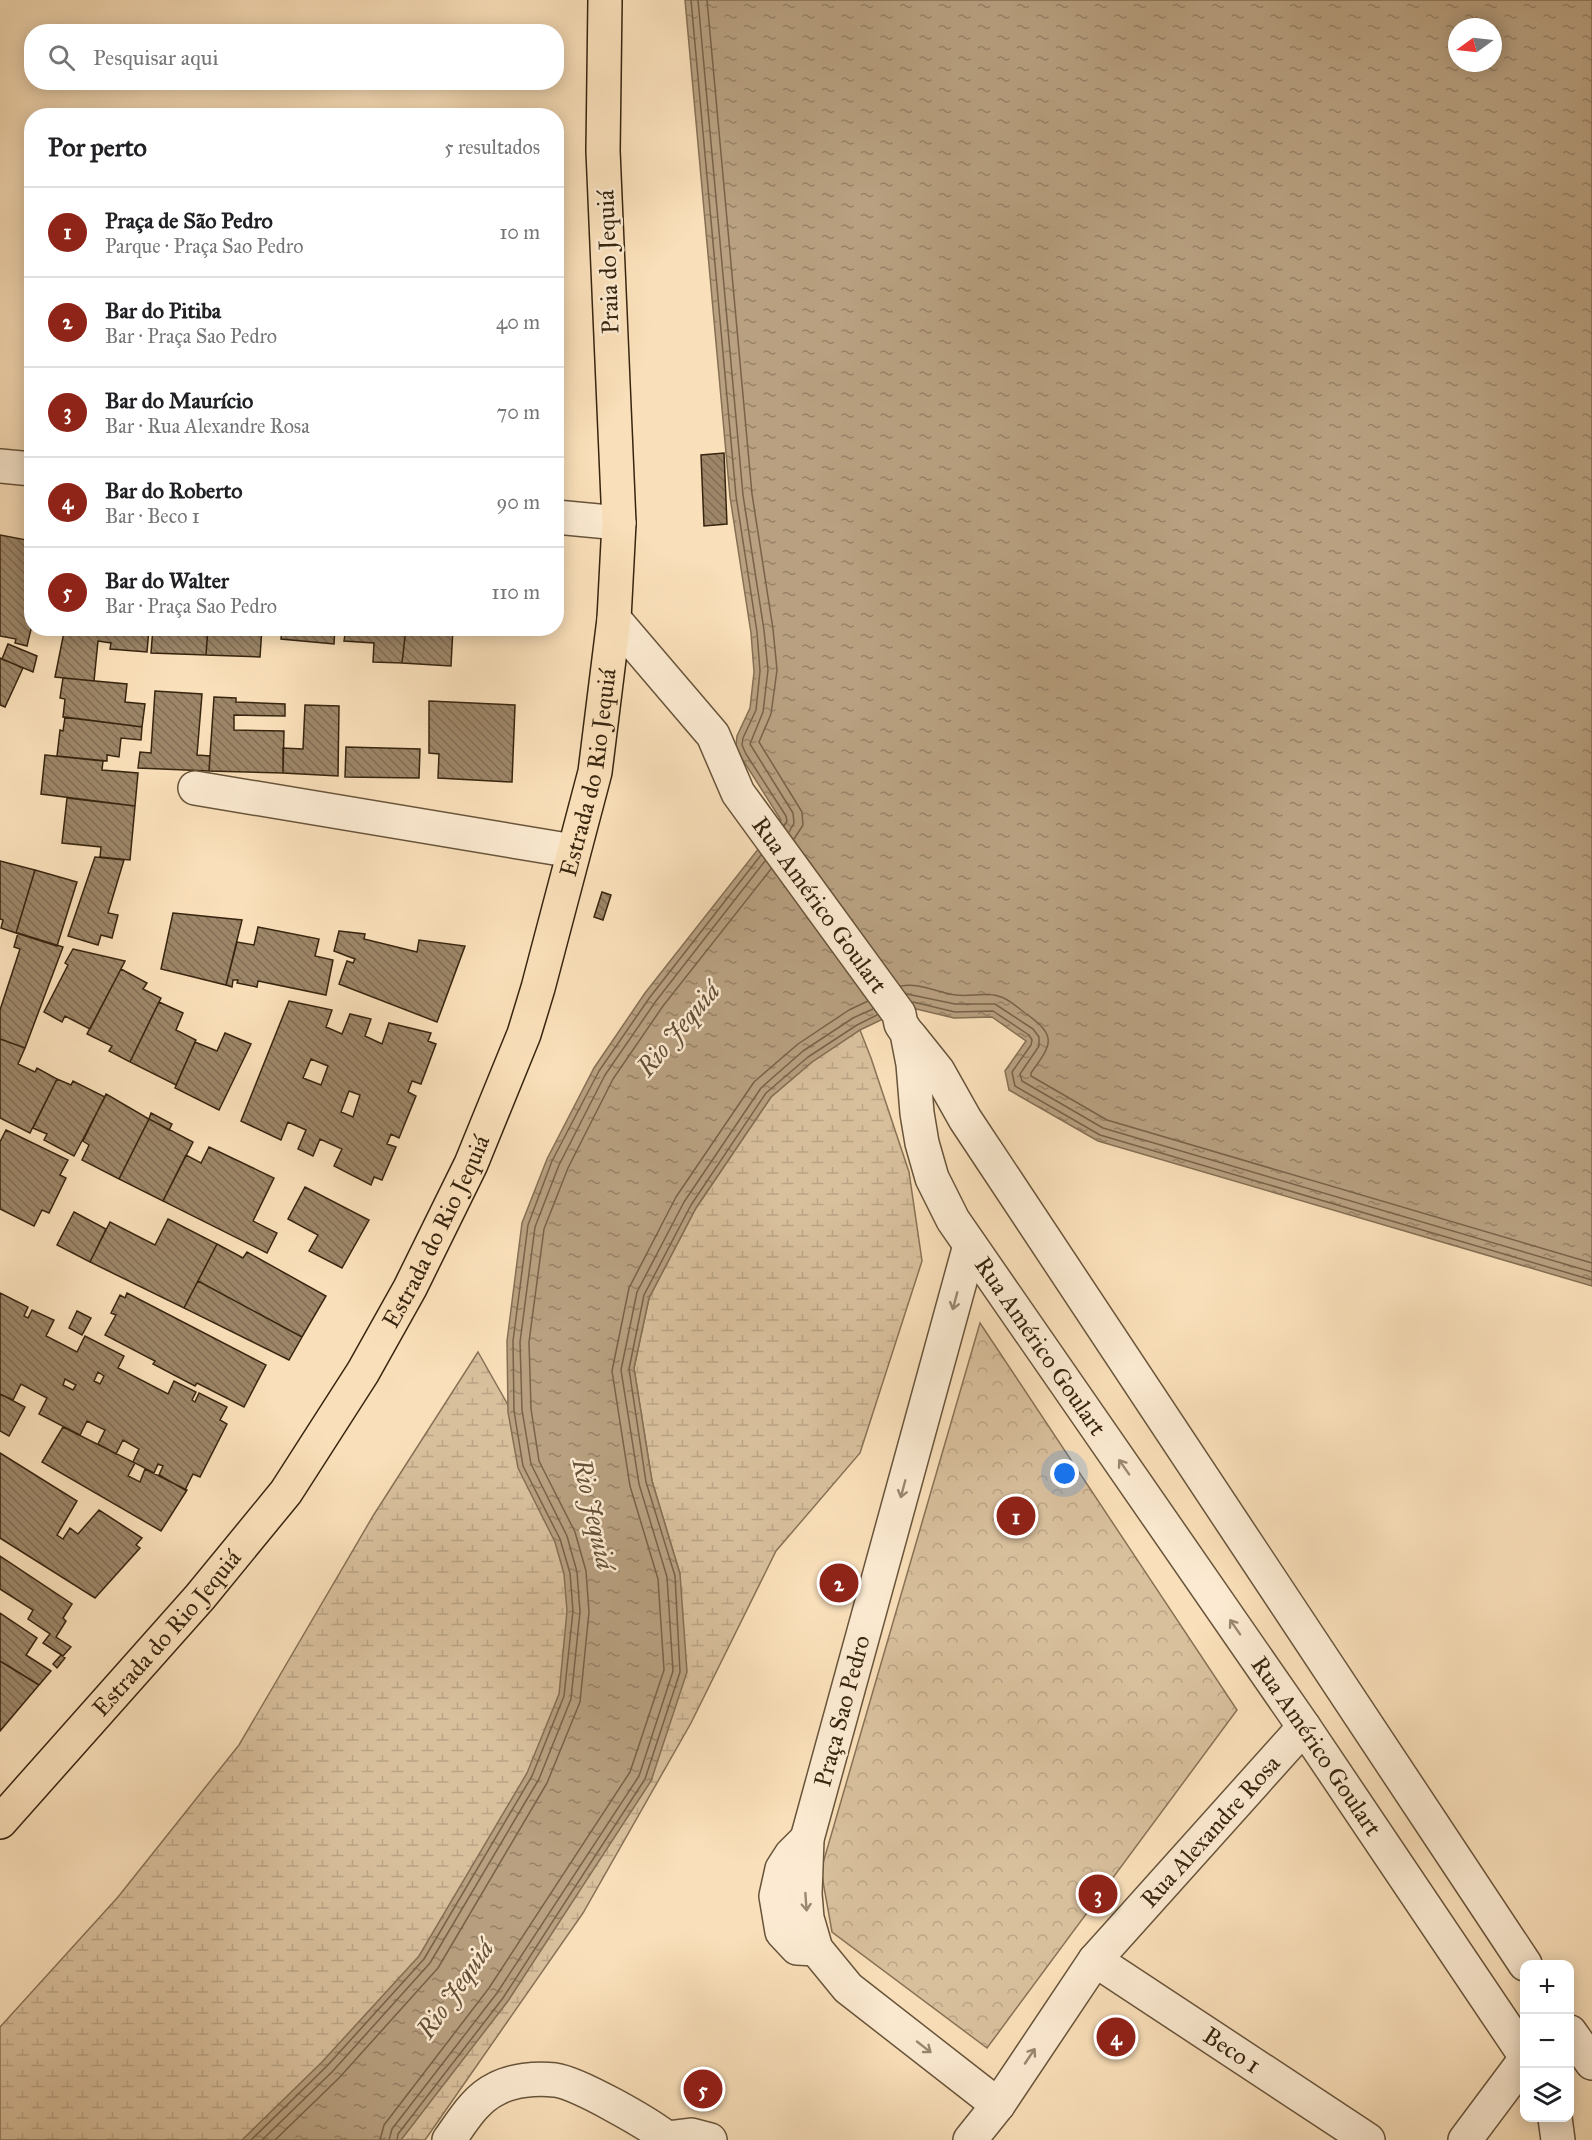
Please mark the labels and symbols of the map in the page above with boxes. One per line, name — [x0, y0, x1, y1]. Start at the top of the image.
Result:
north arrow — [1448, 18, 1502, 72]
street label: Praia do Jequiá — [590, 188, 626, 335]
street label: Estrada do Rio Jequiá — [553, 666, 623, 880]
street label: Rua Américo Goulart — [745, 811, 894, 999]
water label: Rio Jequiá — [629, 973, 729, 1083]
street label: Estrada do Rio Jequiá — [376, 1130, 497, 1333]
street label: Rua Américo Goulart — [968, 1251, 1113, 1442]
one-way arrow — [949, 1291, 960, 1310]
water label: Rio Jequiá — [565, 1454, 623, 1576]
your location — [1050, 1459, 1079, 1488]
one-way arrow — [1118, 1459, 1130, 1475]
one-way arrow — [897, 1479, 909, 1498]
pin: 1 — [996, 1494, 1036, 1538]
street label: Estrada do Rio Jequiá — [86, 1543, 248, 1723]
pin: 2 — [820, 1560, 858, 1606]
one-way arrow — [1229, 1619, 1241, 1635]
street label: Praça Sao Pedro — [807, 1632, 877, 1790]
street label: Rua Américo Goulart — [1245, 1650, 1388, 1842]
street label: Rua Alexandre Rosa — [1134, 1748, 1287, 1914]
pin: 3 — [1078, 1872, 1118, 1916]
one-way arrow — [800, 1892, 811, 1911]
water label: Rio Jequiá — [409, 1931, 503, 2045]
pin: 4 — [1096, 2014, 1136, 2060]
street label: Beco 1 — [1197, 2020, 1266, 2080]
one-way arrow — [916, 2041, 932, 2054]
one-way arrow — [1024, 2049, 1036, 2065]
pin: 5 — [684, 2066, 722, 2112]

